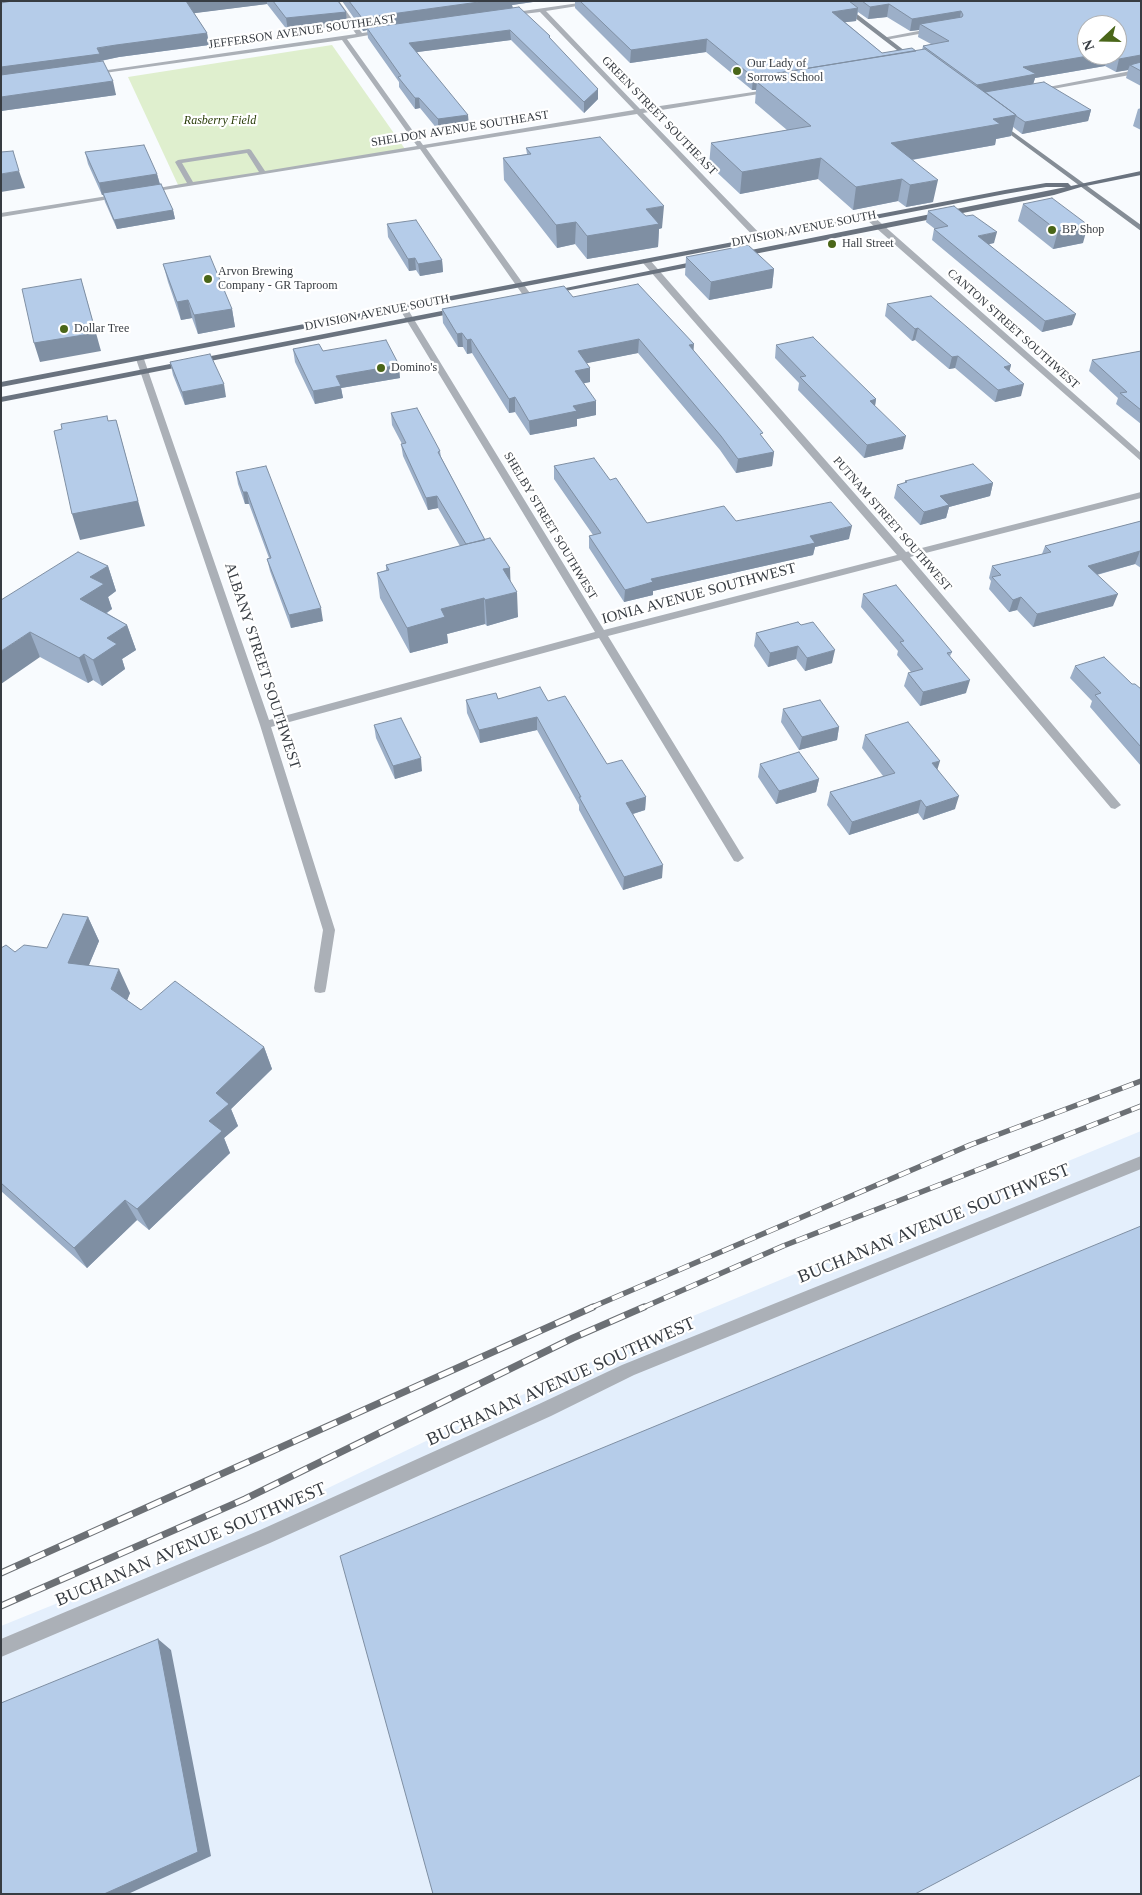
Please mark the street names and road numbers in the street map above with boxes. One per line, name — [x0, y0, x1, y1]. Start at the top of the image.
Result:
street label: JEFFERSON AVENUE SOUTHEAST — [208, 12, 396, 52]
street label: GREEN STREET SOUTHEAST — [598, 53, 720, 179]
street label: SHELDON AVENUE SOUTHEAST — [370, 108, 550, 150]
street label: DIVISION AVENUE SOUTH — [730, 208, 878, 250]
street label: CANTON STREET SOUTHWEST — [944, 266, 1082, 392]
street label: DIVISION AVENUE SOUTH — [303, 292, 451, 334]
street label: SHELBY STREET SOUTHWEST — [500, 450, 600, 602]
street label: PUTNAM STREET SOUTHWEST — [830, 454, 954, 594]
street label: IONIA AVENUE SOUTHWEST — [600, 559, 798, 629]
street label: ALBANY STREET SOUTHWEST — [220, 561, 304, 771]
street label: BUCHANAN AVENUE SOUTHWEST — [795, 1159, 1073, 1289]
street label: BUCHANAN AVENUE SOUTHWEST — [423, 1313, 699, 1451]
street label: BUCHANAN AVENUE SOUTHWEST — [53, 1478, 329, 1612]

